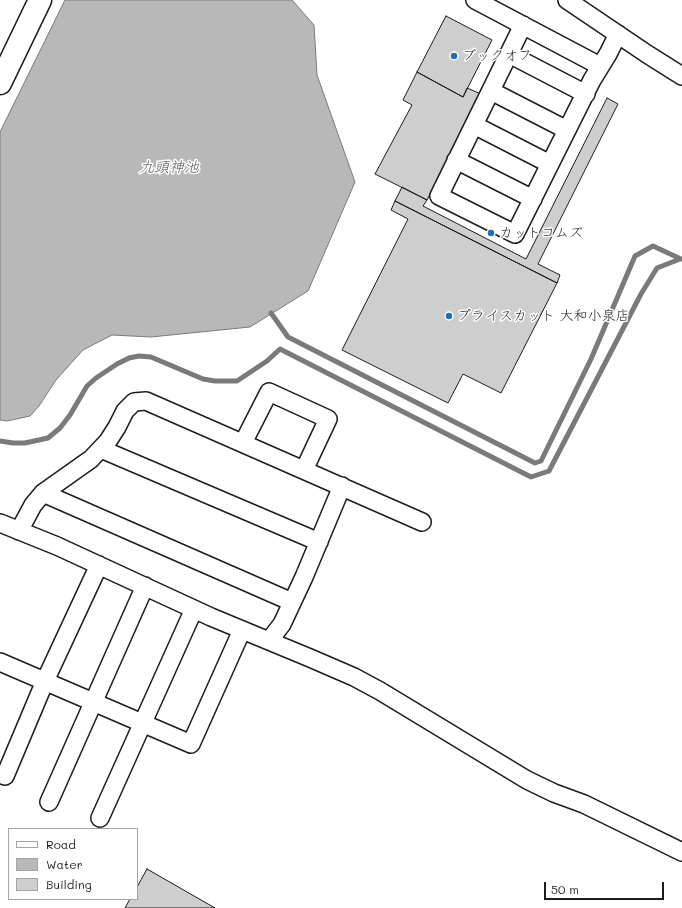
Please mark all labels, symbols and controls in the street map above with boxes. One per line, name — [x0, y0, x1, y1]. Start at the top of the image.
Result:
place label: ブックオフ — [462, 48, 532, 64]
marker: ブックオフ — [449, 51, 459, 61]
water label: 九頭神池 — [139, 158, 199, 176]
place label: カットコムズ — [499, 225, 583, 241]
marker: カットコムズ — [486, 228, 496, 238]
place label: プライスカット 大和小泉店 — [457, 308, 629, 324]
marker: プライスカット 大和小泉店 — [444, 311, 454, 321]
legend — [8, 828, 138, 900]
text: Road — [46, 836, 76, 852]
text: Water — [46, 856, 83, 872]
scale bar — [546, 874, 666, 900]
text: Building — [46, 876, 92, 892]
text: 50 m — [551, 881, 579, 897]

